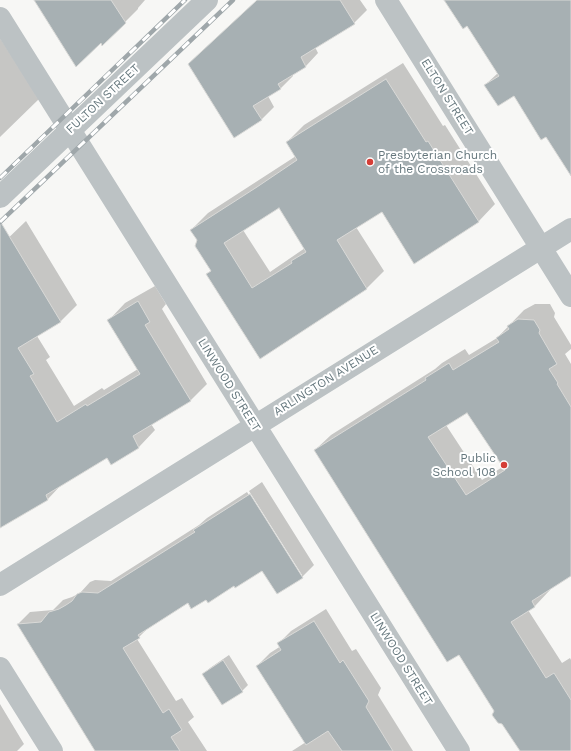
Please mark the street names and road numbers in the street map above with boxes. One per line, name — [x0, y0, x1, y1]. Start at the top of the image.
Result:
street label: ELTON STREET — [418, 56, 476, 138]
street label: FULTON STREET — [63, 61, 143, 137]
street label: LINWOOD STREET — [195, 336, 263, 434]
street label: ARLINGTON AVENUE — [271, 343, 381, 419]
street label: LINWOOD STREET — [367, 610, 435, 708]

